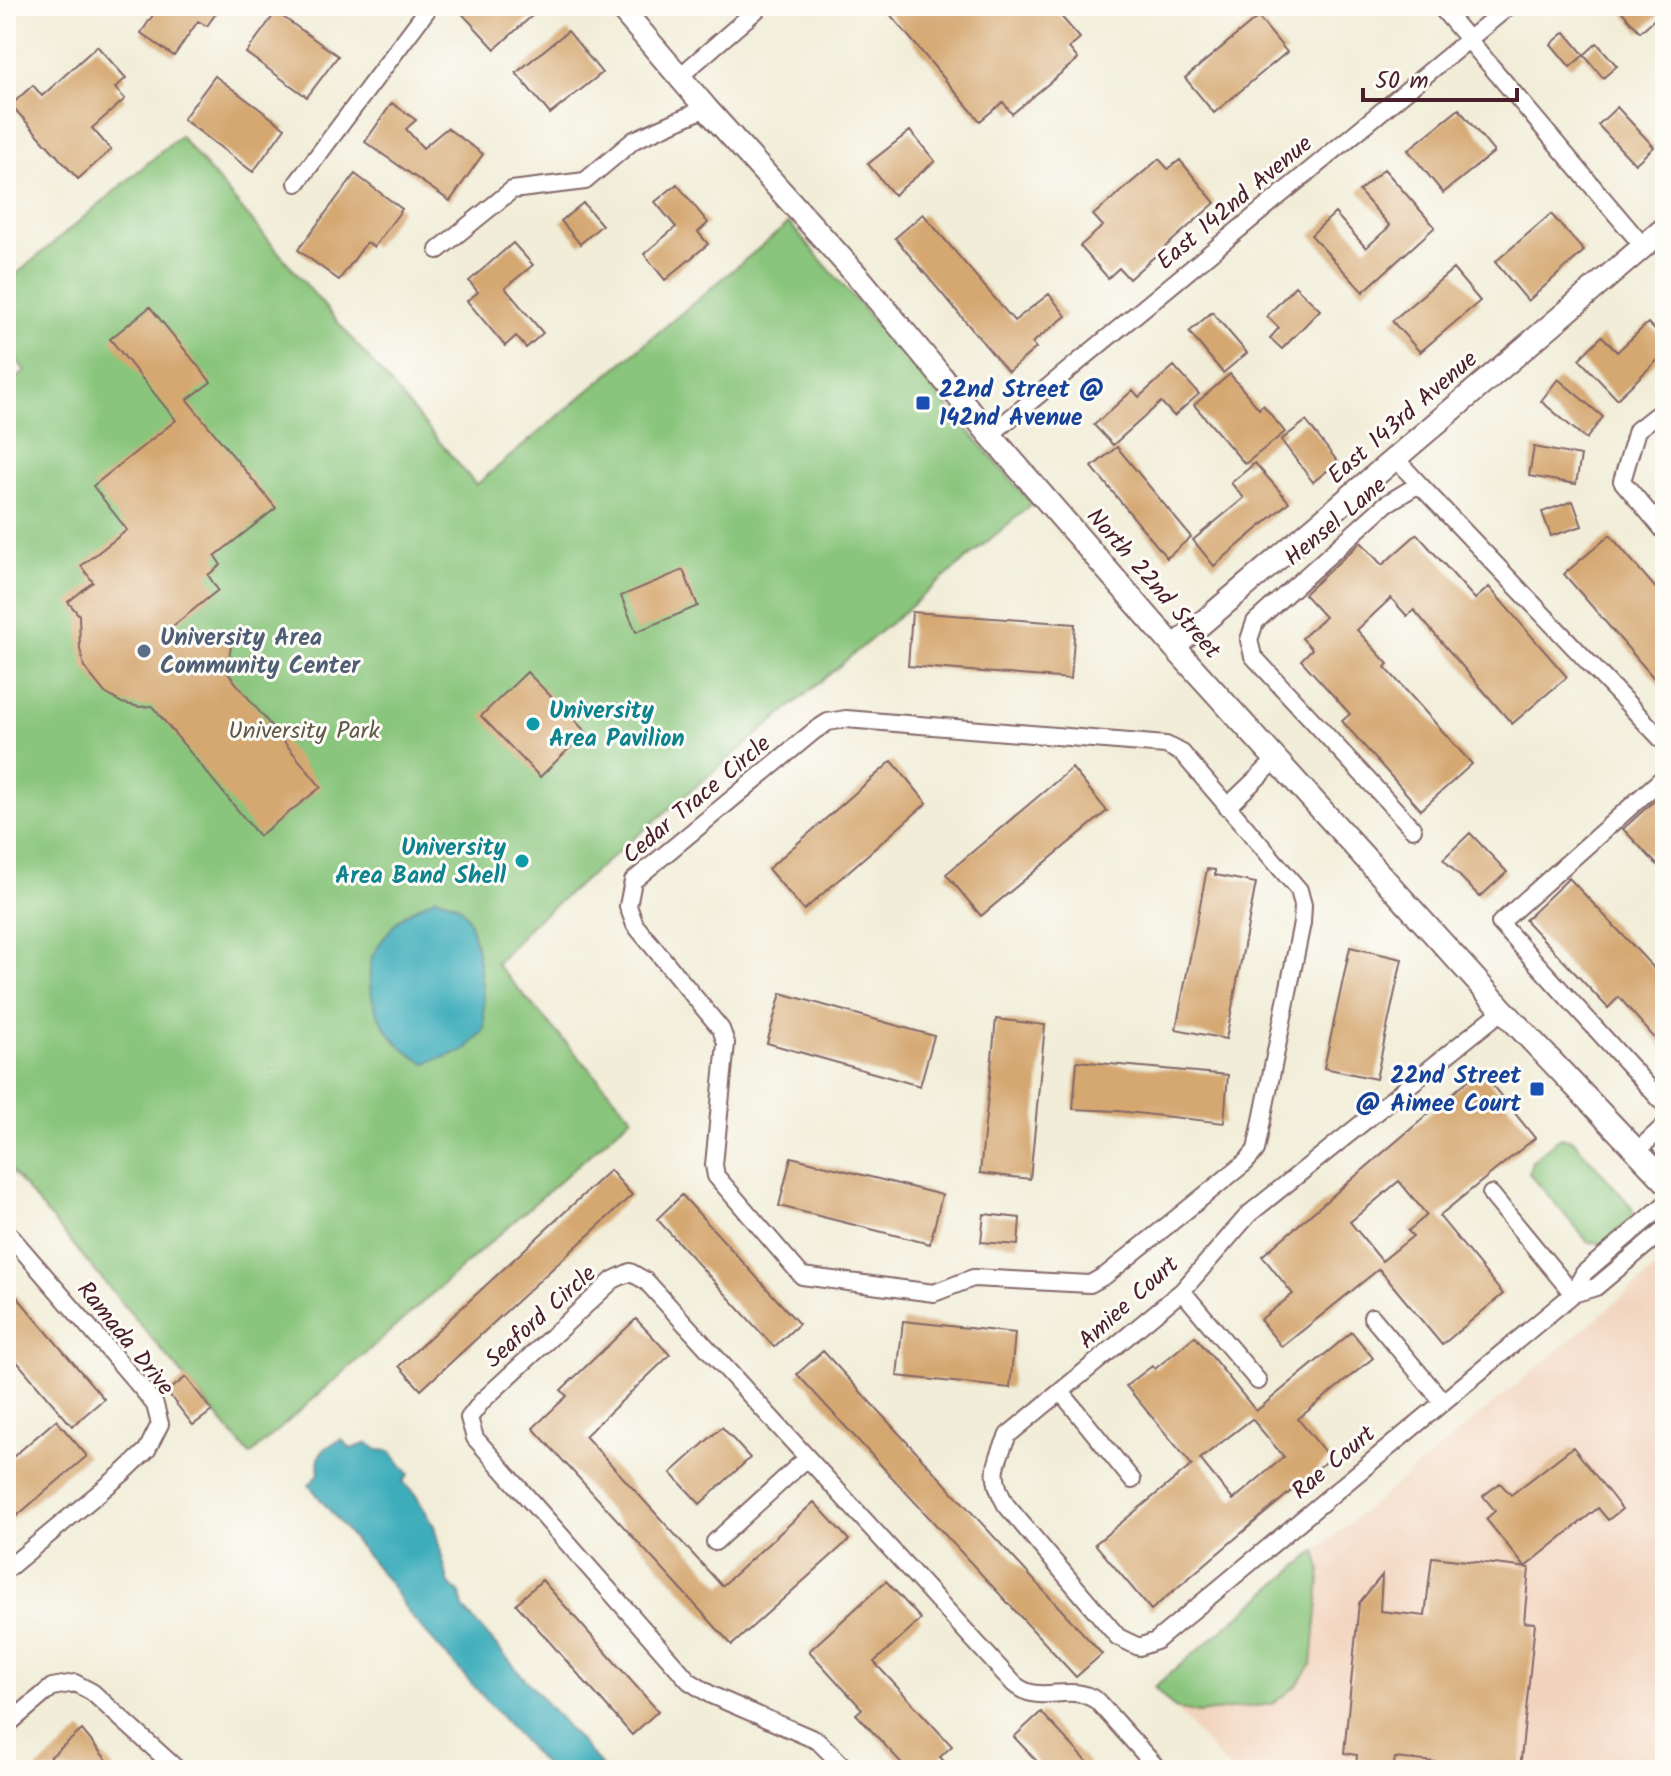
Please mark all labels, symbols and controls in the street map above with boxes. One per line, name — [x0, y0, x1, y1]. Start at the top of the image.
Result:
scale bar — [1363, 52, 1517, 102]
text: 50 m — [1375, 62, 1429, 101]
street label: East 142nd Avenue — [1148, 126, 1322, 280]
street label: East 143rd Avenue — [1319, 341, 1487, 495]
place label: 22nd Street @ 142nd Avenue — [939, 371, 1105, 438]
marker: 22nd Street @ 142nd Avenue — [914, 394, 932, 412]
street label: Hensel Lane — [1276, 467, 1396, 577]
street label: North 22nd Street — [1076, 499, 1230, 669]
place label: University Area Community Center — [160, 619, 361, 686]
marker: University Area Community Center — [135, 642, 153, 660]
place label: University Area Pavilion — [549, 692, 685, 759]
park label: University Park — [228, 712, 380, 751]
marker: University Area Pavilion — [524, 715, 542, 733]
street label: Cedar Trace Circle — [614, 726, 780, 874]
place label: University Area Band Shell — [335, 829, 507, 896]
marker: University Area Band Shell — [513, 852, 531, 870]
place label: 22nd Street @ Aimee Court — [1355, 1057, 1522, 1124]
marker: 22nd Street @ Aimee Court — [1528, 1080, 1546, 1098]
street label: Amiee Court — [1070, 1246, 1189, 1359]
street label: Seaford Circle — [476, 1256, 606, 1378]
street label: Ramada Drive — [66, 1273, 184, 1405]
street label: Rae Court — [1283, 1416, 1385, 1510]

